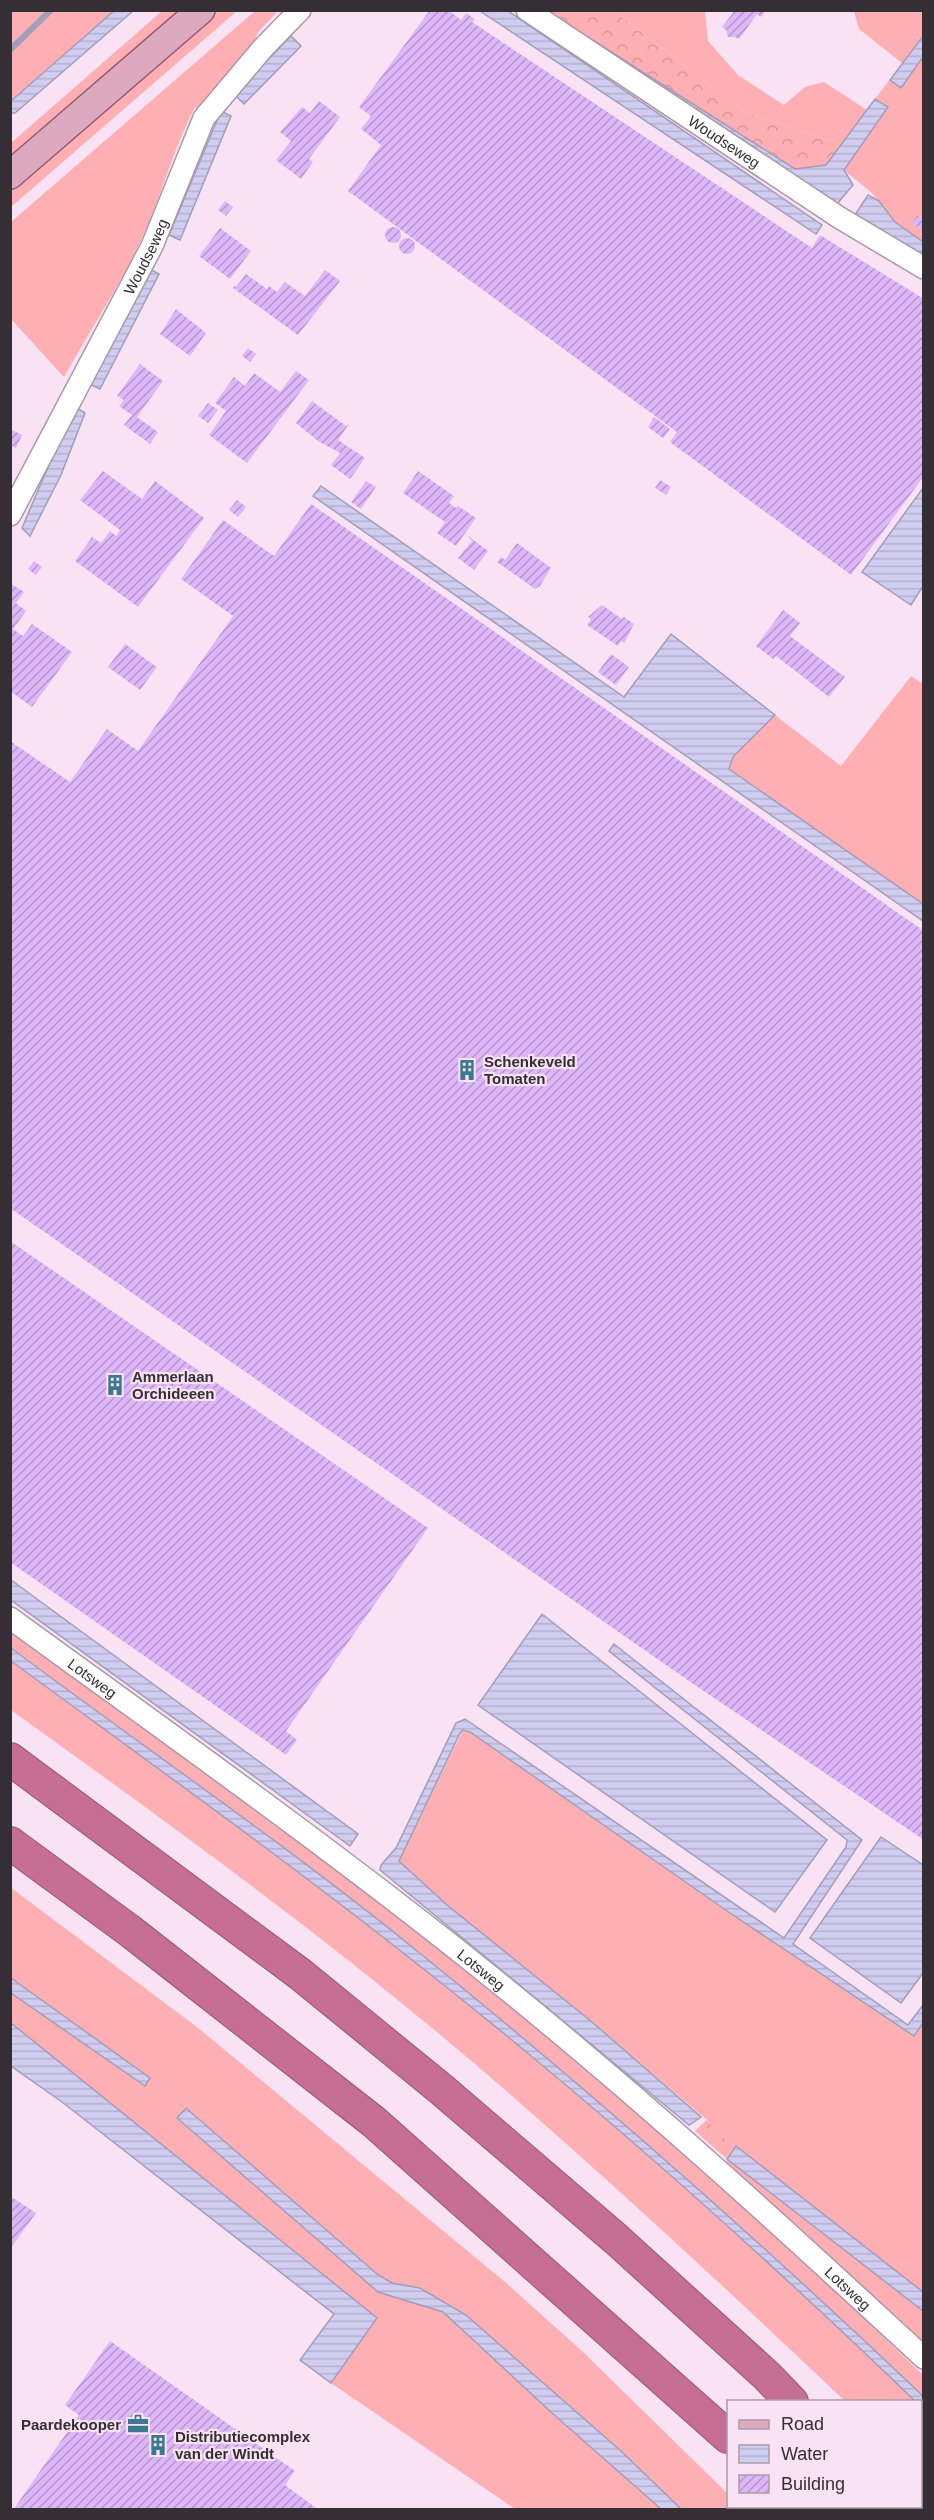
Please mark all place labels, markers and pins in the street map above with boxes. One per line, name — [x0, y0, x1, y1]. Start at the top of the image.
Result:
place label: Schenkeveld Tomaten — [484, 1053, 576, 1087]
building icon: Schenkeveld Tomaten — [455, 1058, 479, 1082]
place label: Ammerlaan Orchideeen — [132, 1368, 215, 1402]
building icon: Ammerlaan Orchideeen — [103, 1373, 127, 1397]
office icon: Paardekooper — [126, 2412, 150, 2436]
place label: Paardekooper — [21, 2416, 121, 2433]
place label: Distributiecomplex van der Windt — [175, 2428, 311, 2462]
building icon: Distributiecomplex van der Windt — [146, 2433, 170, 2457]

